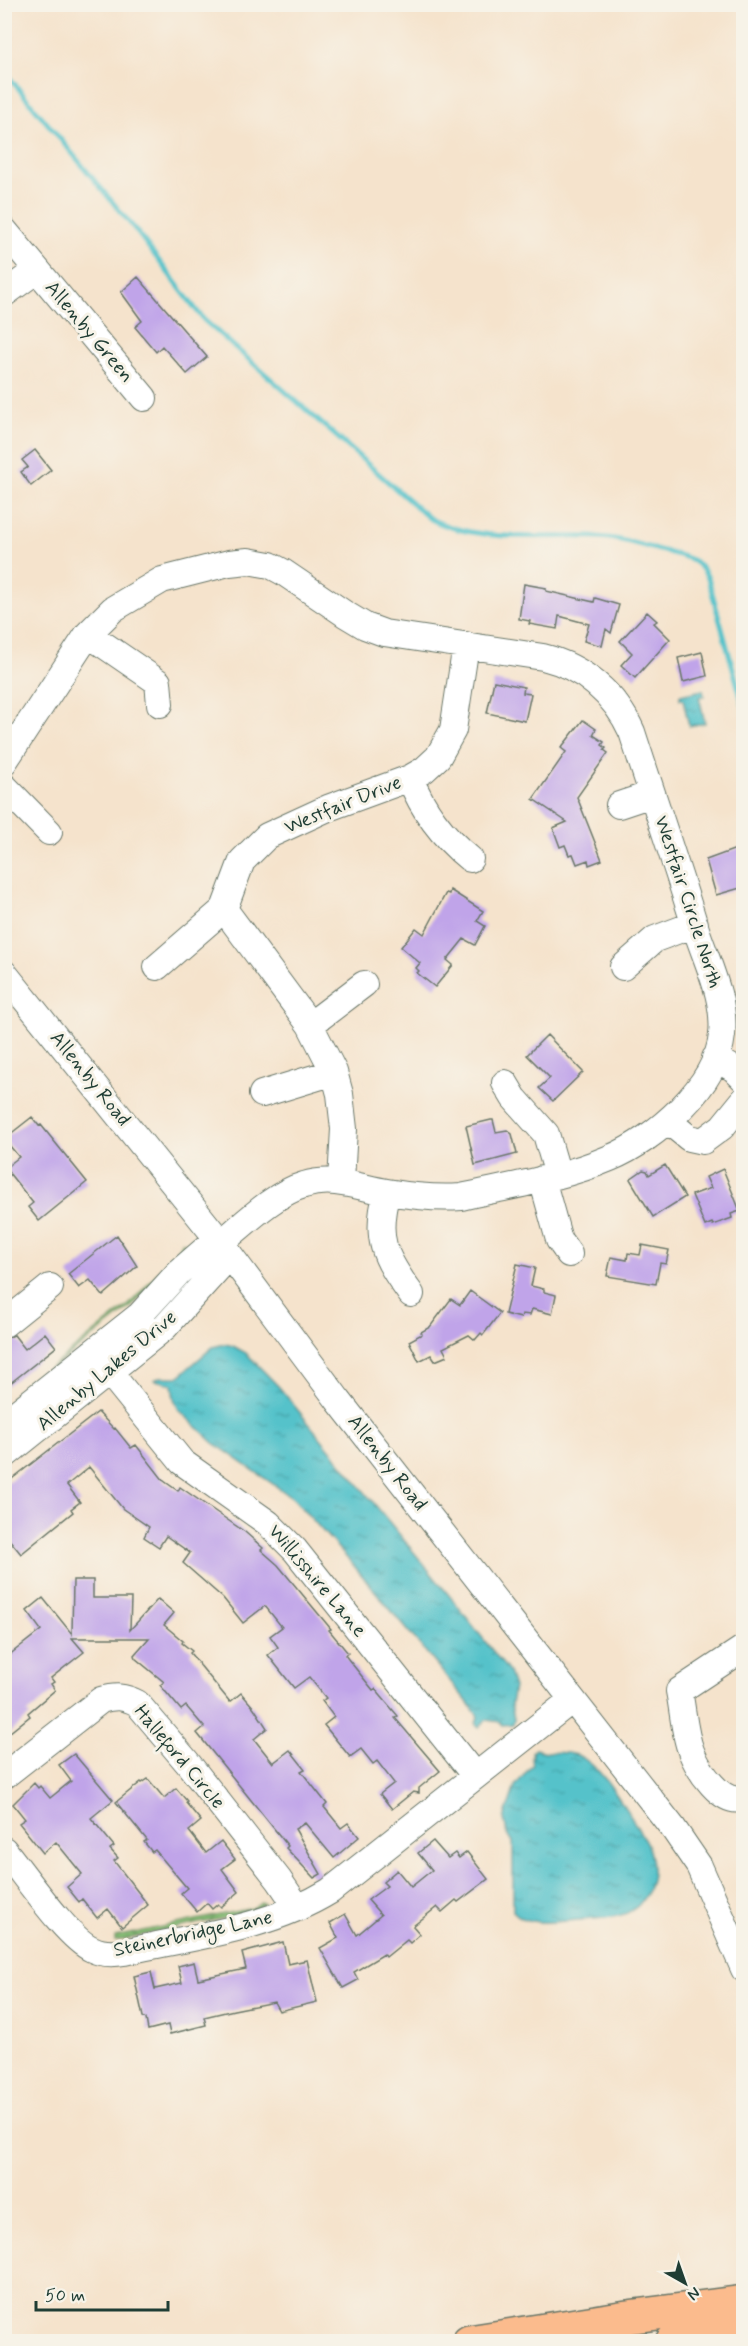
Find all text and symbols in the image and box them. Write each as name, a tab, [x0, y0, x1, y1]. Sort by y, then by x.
street label: Allenby Green	[38, 275, 140, 389]
street label: Westfair Drive	[280, 769, 406, 841]
street label: Westfair Circle North	[647, 812, 729, 992]
street label: Allenby Road	[43, 1026, 137, 1132]
street label: Allenby Lakes Drive	[31, 1304, 183, 1438]
street label: Allenby Road	[341, 1409, 433, 1517]
street label: Willisshire Lane	[262, 1519, 372, 1643]
street label: Halleford Circle	[126, 1699, 231, 1816]
street label: Steinerbridge Lane	[111, 1904, 275, 1965]
north arrow	[655, 2253, 715, 2313]
scale bar	[36, 2274, 168, 2312]
text: N	[683, 2282, 705, 2305]
text: 50 m	[45, 2284, 85, 2308]

